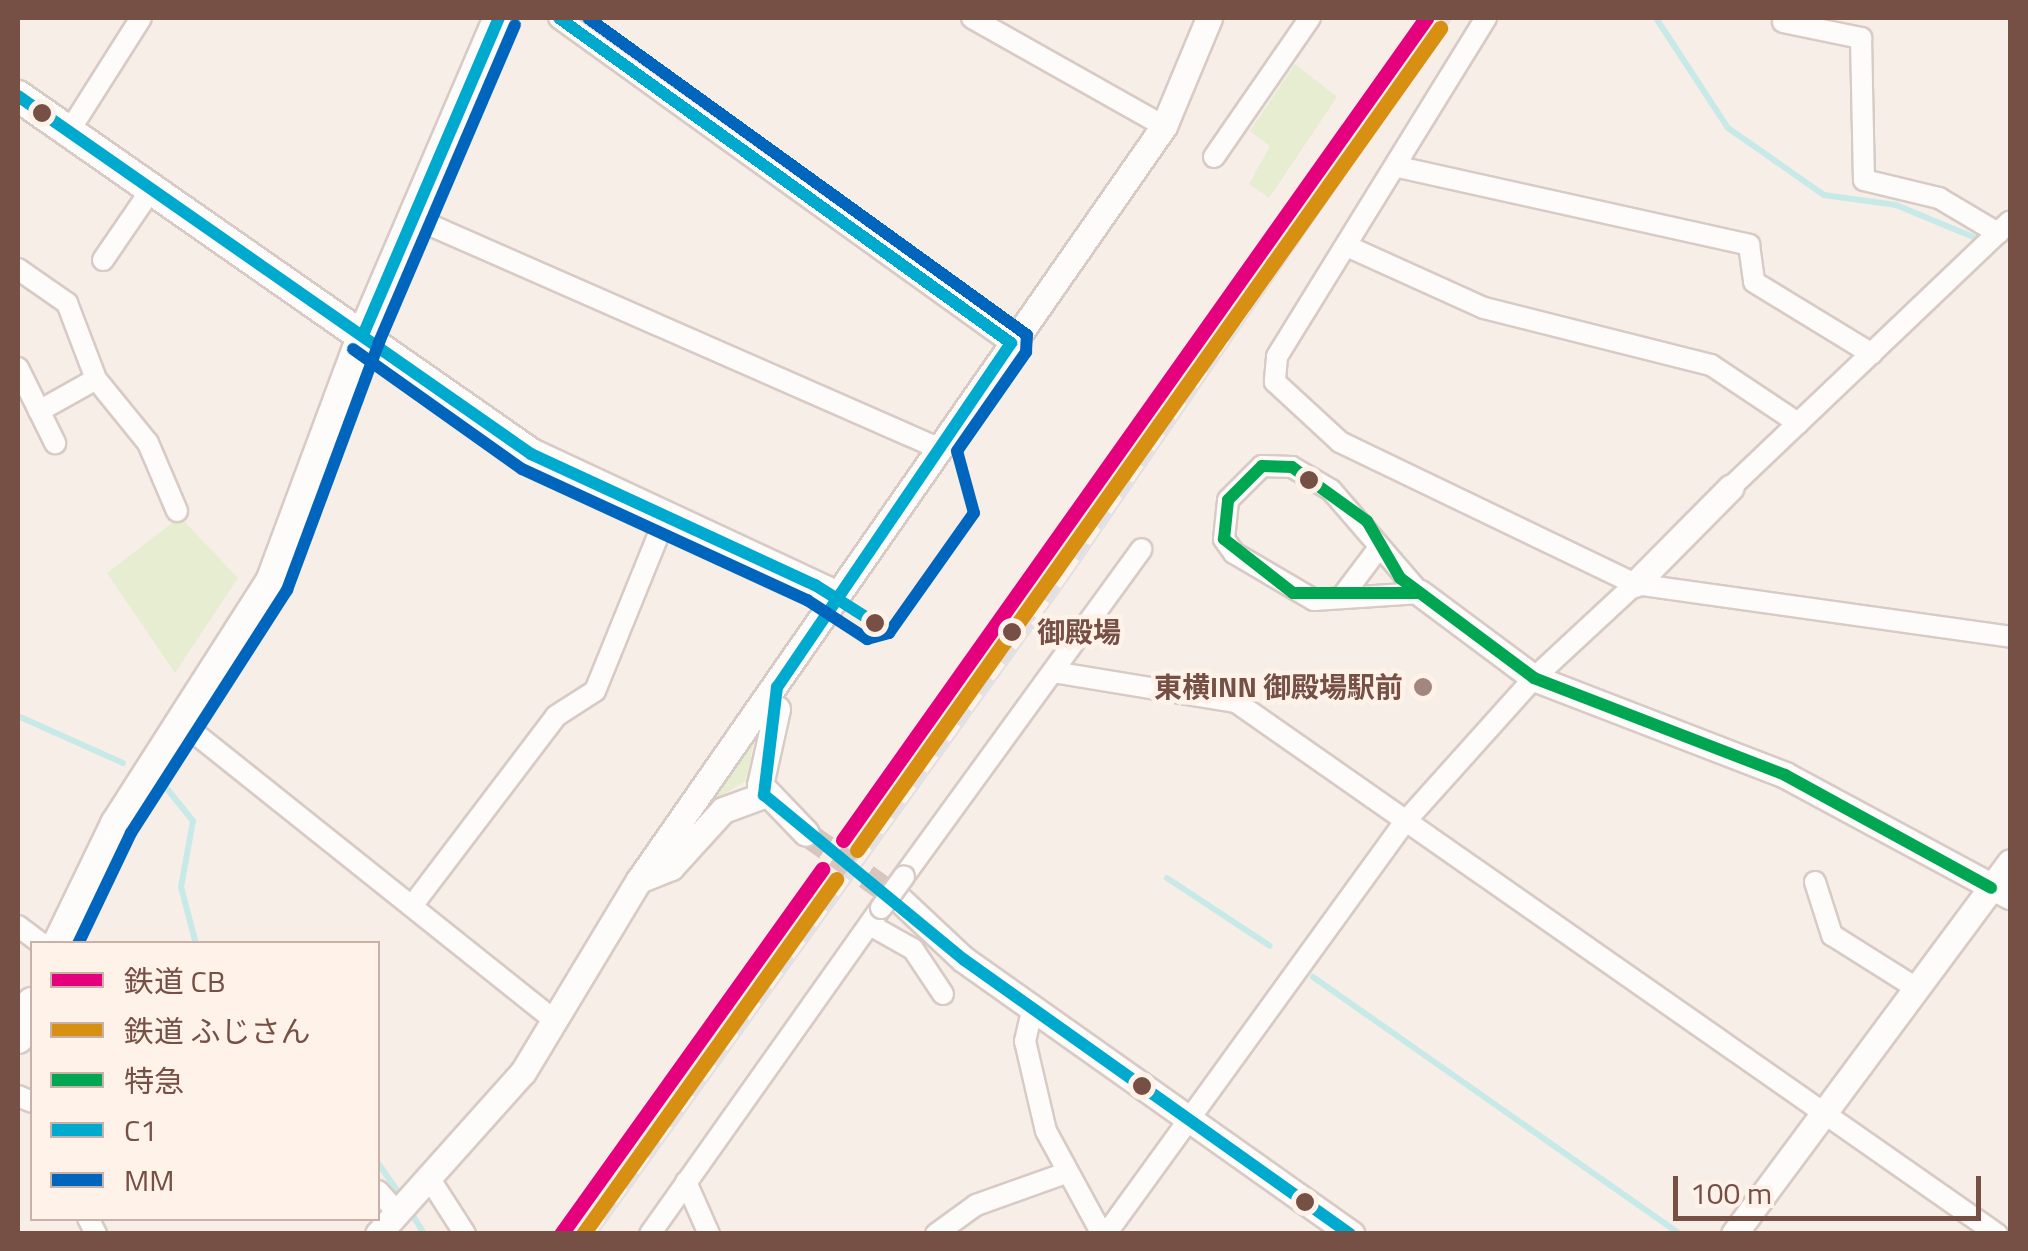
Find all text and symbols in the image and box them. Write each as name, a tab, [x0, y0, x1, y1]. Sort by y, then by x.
unlabelled marker	[32, 103, 52, 123]
unlabelled marker	[1299, 470, 1319, 490]
unlabelled marker	[865, 613, 885, 633]
place label: 御殿場	[1037, 615, 1121, 649]
marker: 御殿場	[996, 616, 1028, 648]
place label: 東横INN 御殿場駅前	[1154, 670, 1403, 704]
marker: 東横INN 御殿場駅前	[1412, 676, 1434, 698]
legend	[30, 941, 380, 1221]
text: 鉄道 CB	[124, 958, 225, 1004]
text: 鉄道 ふじさん	[124, 1008, 311, 1054]
text: 特急	[124, 1058, 184, 1104]
unlabelled marker	[1132, 1076, 1152, 1096]
text: C1	[124, 1107, 157, 1153]
scale bar	[1678, 1156, 1986, 1218]
text: MM	[124, 1157, 174, 1203]
text: 100 m	[1690, 1170, 1772, 1216]
unlabelled marker	[1295, 1192, 1315, 1212]

